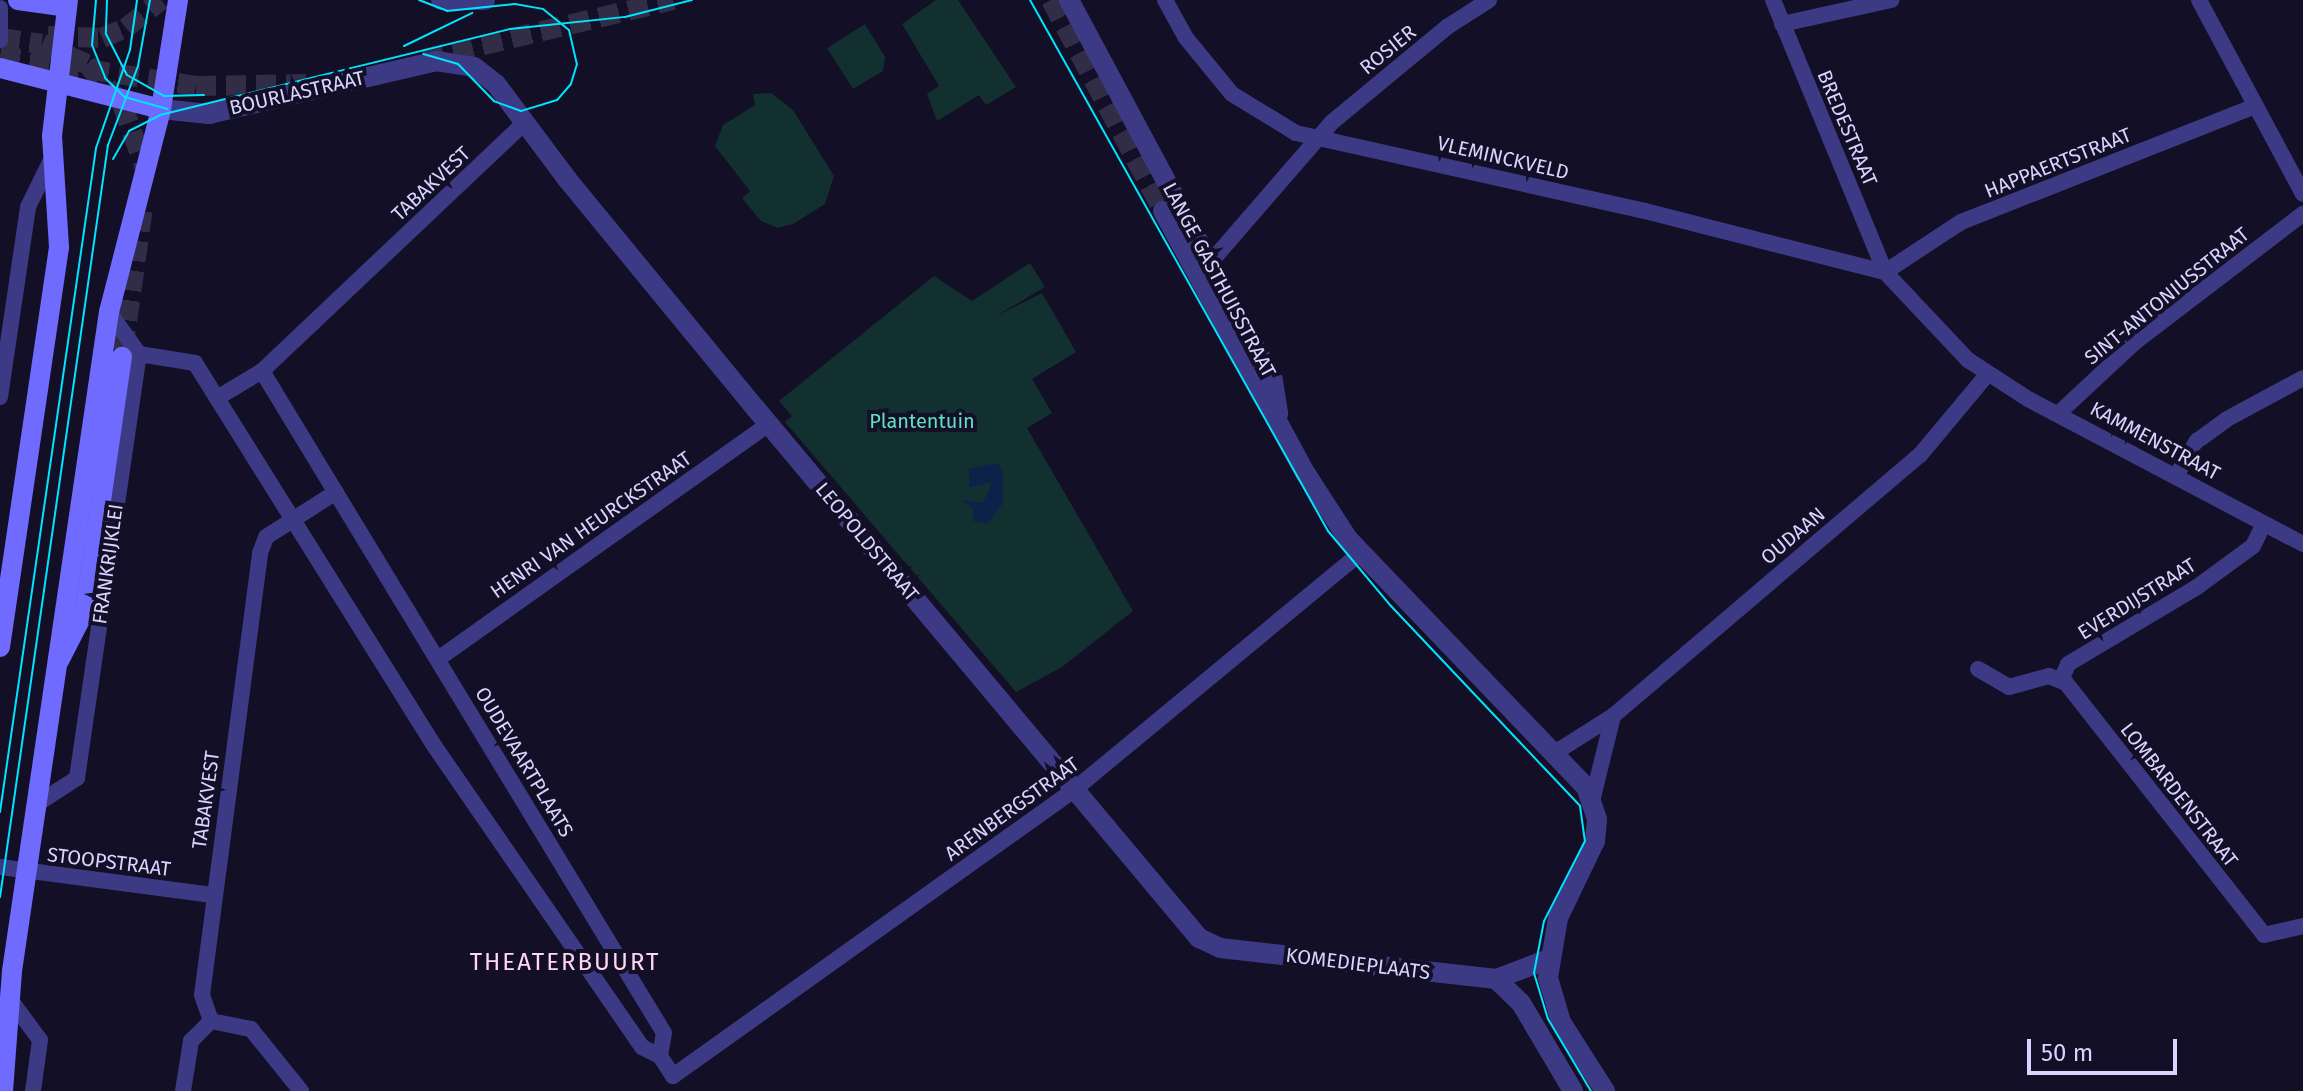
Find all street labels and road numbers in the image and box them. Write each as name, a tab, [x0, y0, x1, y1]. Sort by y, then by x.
street label: ROSIER	[1355, 20, 1421, 80]
street label: BOURLASTRAAT	[227, 66, 367, 120]
street label: BREDESTRAAT	[1812, 66, 1882, 190]
street label: HAPPAERTSTRAAT	[1981, 123, 2135, 203]
street label: VLEMINCKVELD	[1435, 131, 1571, 185]
street label: TABAKVEST	[387, 142, 475, 226]
street label: LANGE GASTHUISSTRAAT	[1157, 179, 1281, 381]
street label: SINT-ANTONIUSSTRAAT	[2080, 222, 2254, 370]
street label: KAMMENSTRAAT	[2086, 397, 2224, 485]
street label: HENRI VAN HEURCKSTRAAT	[486, 446, 696, 604]
street label: LEOPOLDSTRAAT	[810, 478, 924, 606]
street label: FRANKRIJKLEI	[88, 502, 128, 626]
street label: OUDAAN	[1756, 502, 1830, 570]
street label: EVERDIJSTRAAT	[2074, 553, 2200, 645]
street label: OUDEVAARTPLAATS	[470, 683, 578, 841]
street label: LOMBARDENSTRAAT	[2115, 718, 2243, 872]
street label: TABAKVEST	[187, 750, 225, 850]
street label: ARENBERGSTRAAT	[940, 752, 1084, 866]
street label: STOOPSTRAAT	[46, 843, 172, 881]
street label: KOMEDIEPLAATS	[1284, 943, 1432, 985]

